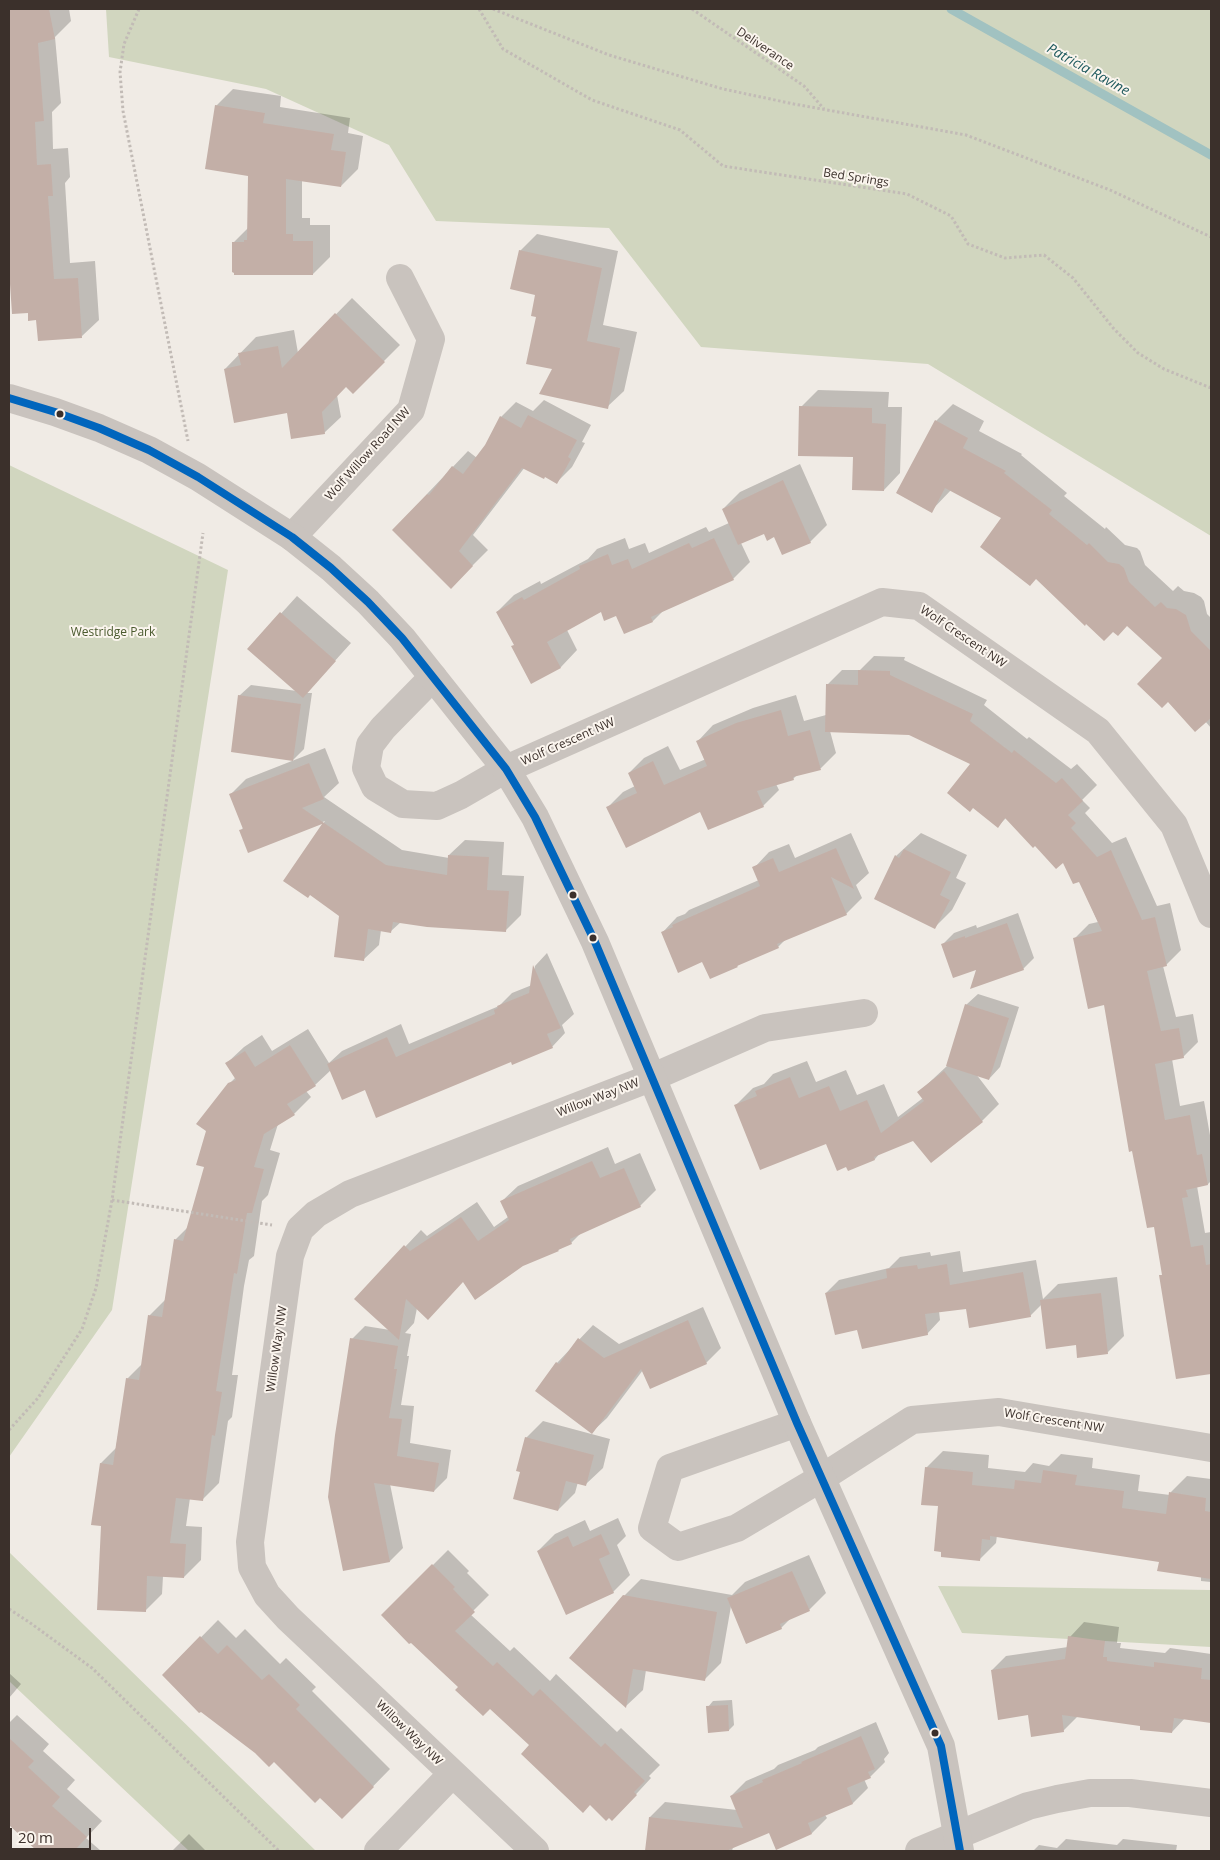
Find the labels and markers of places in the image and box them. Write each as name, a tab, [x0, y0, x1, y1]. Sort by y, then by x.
unlabelled marker	[55, 409, 65, 419]
unlabelled marker	[568, 890, 578, 900]
unlabelled marker	[588, 933, 598, 943]
unlabelled marker	[930, 1728, 940, 1738]

